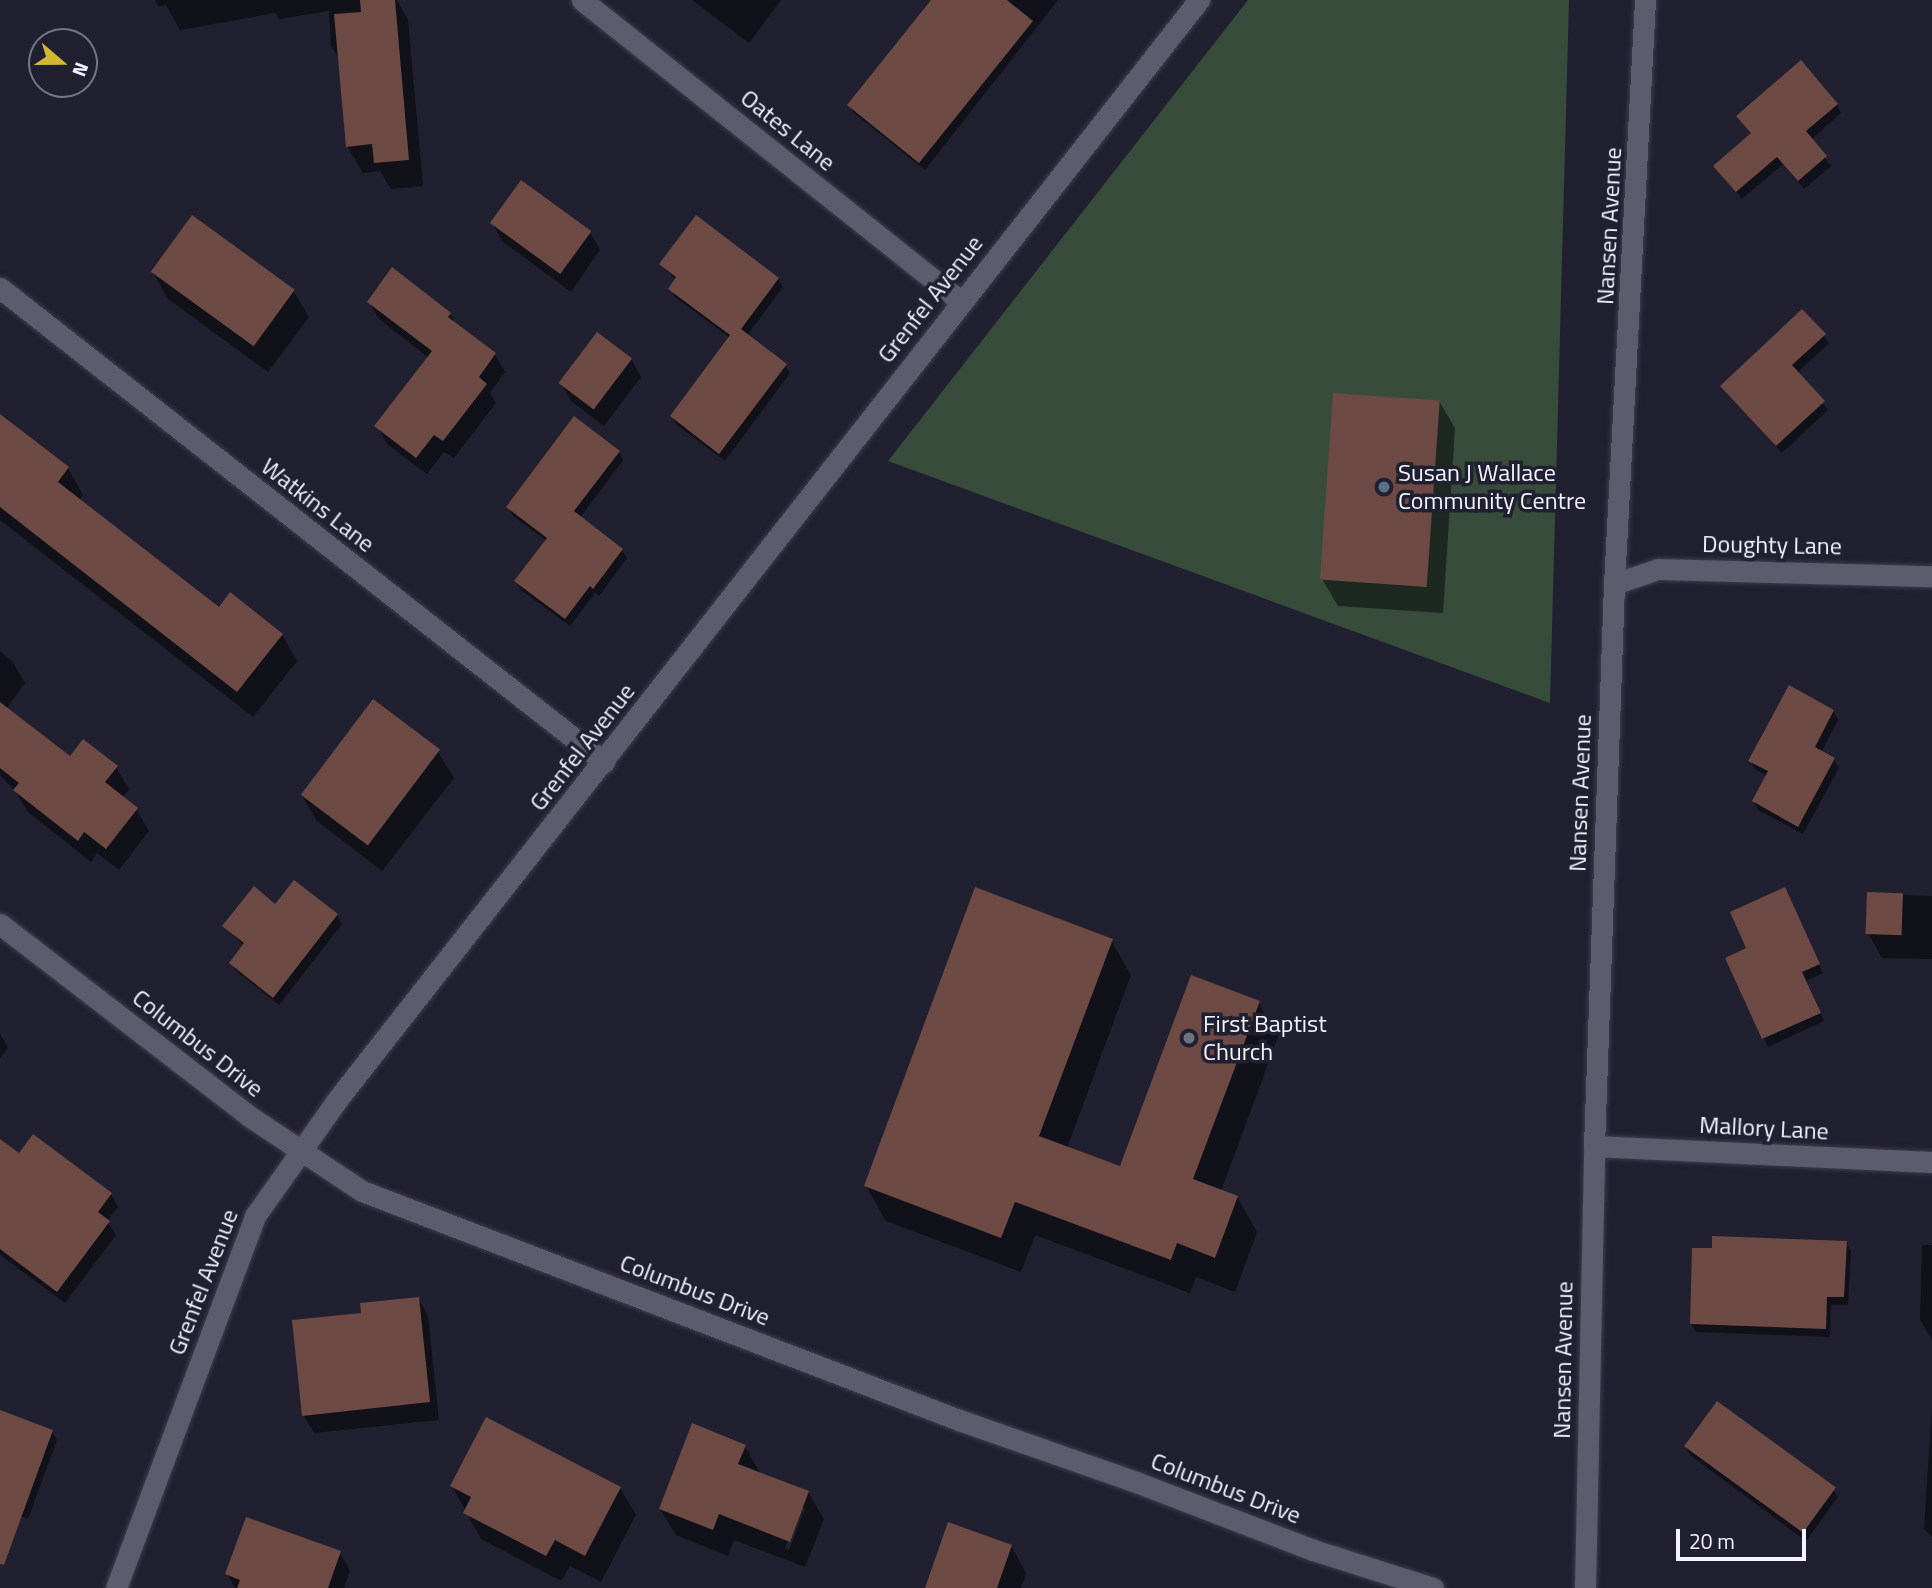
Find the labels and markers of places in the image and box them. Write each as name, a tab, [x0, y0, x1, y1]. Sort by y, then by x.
place label: Susan J Wallace Community Centre	[1398, 459, 1586, 515]
marker: Susan J Wallace Community Centre	[1376, 479, 1392, 495]
place label: First Baptist Church	[1203, 1010, 1327, 1066]
marker: First Baptist Church	[1181, 1030, 1197, 1046]

